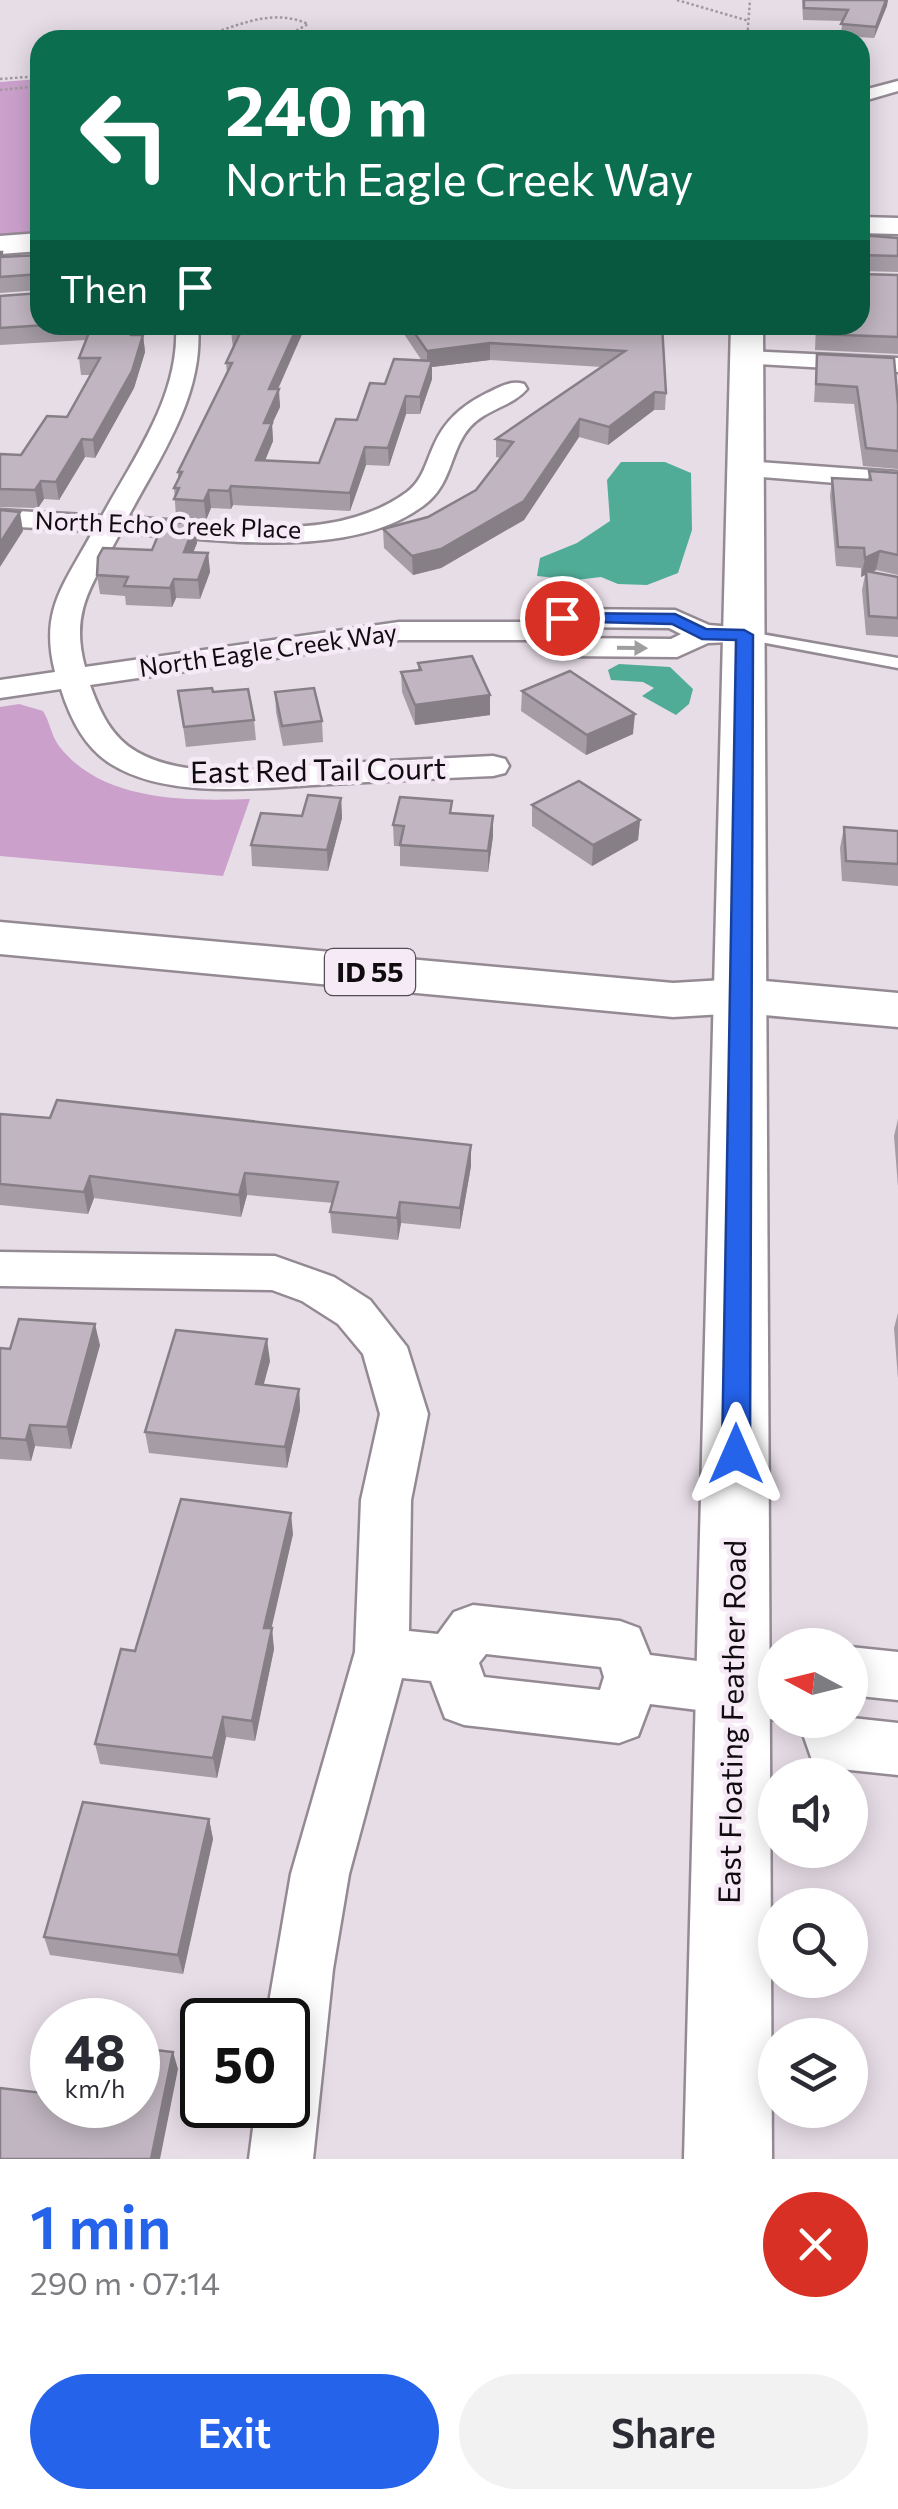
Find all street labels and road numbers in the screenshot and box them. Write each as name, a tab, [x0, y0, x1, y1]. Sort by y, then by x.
street label: North Echo Creek Place	[34, 504, 302, 544]
street label: North Eagle Creek Way	[137, 616, 399, 682]
street label: East Red Tail Court	[190, 748, 446, 789]
road number: ID 55	[325, 949, 415, 995]
street label: East Floating Feather Road	[709, 1540, 752, 1904]

